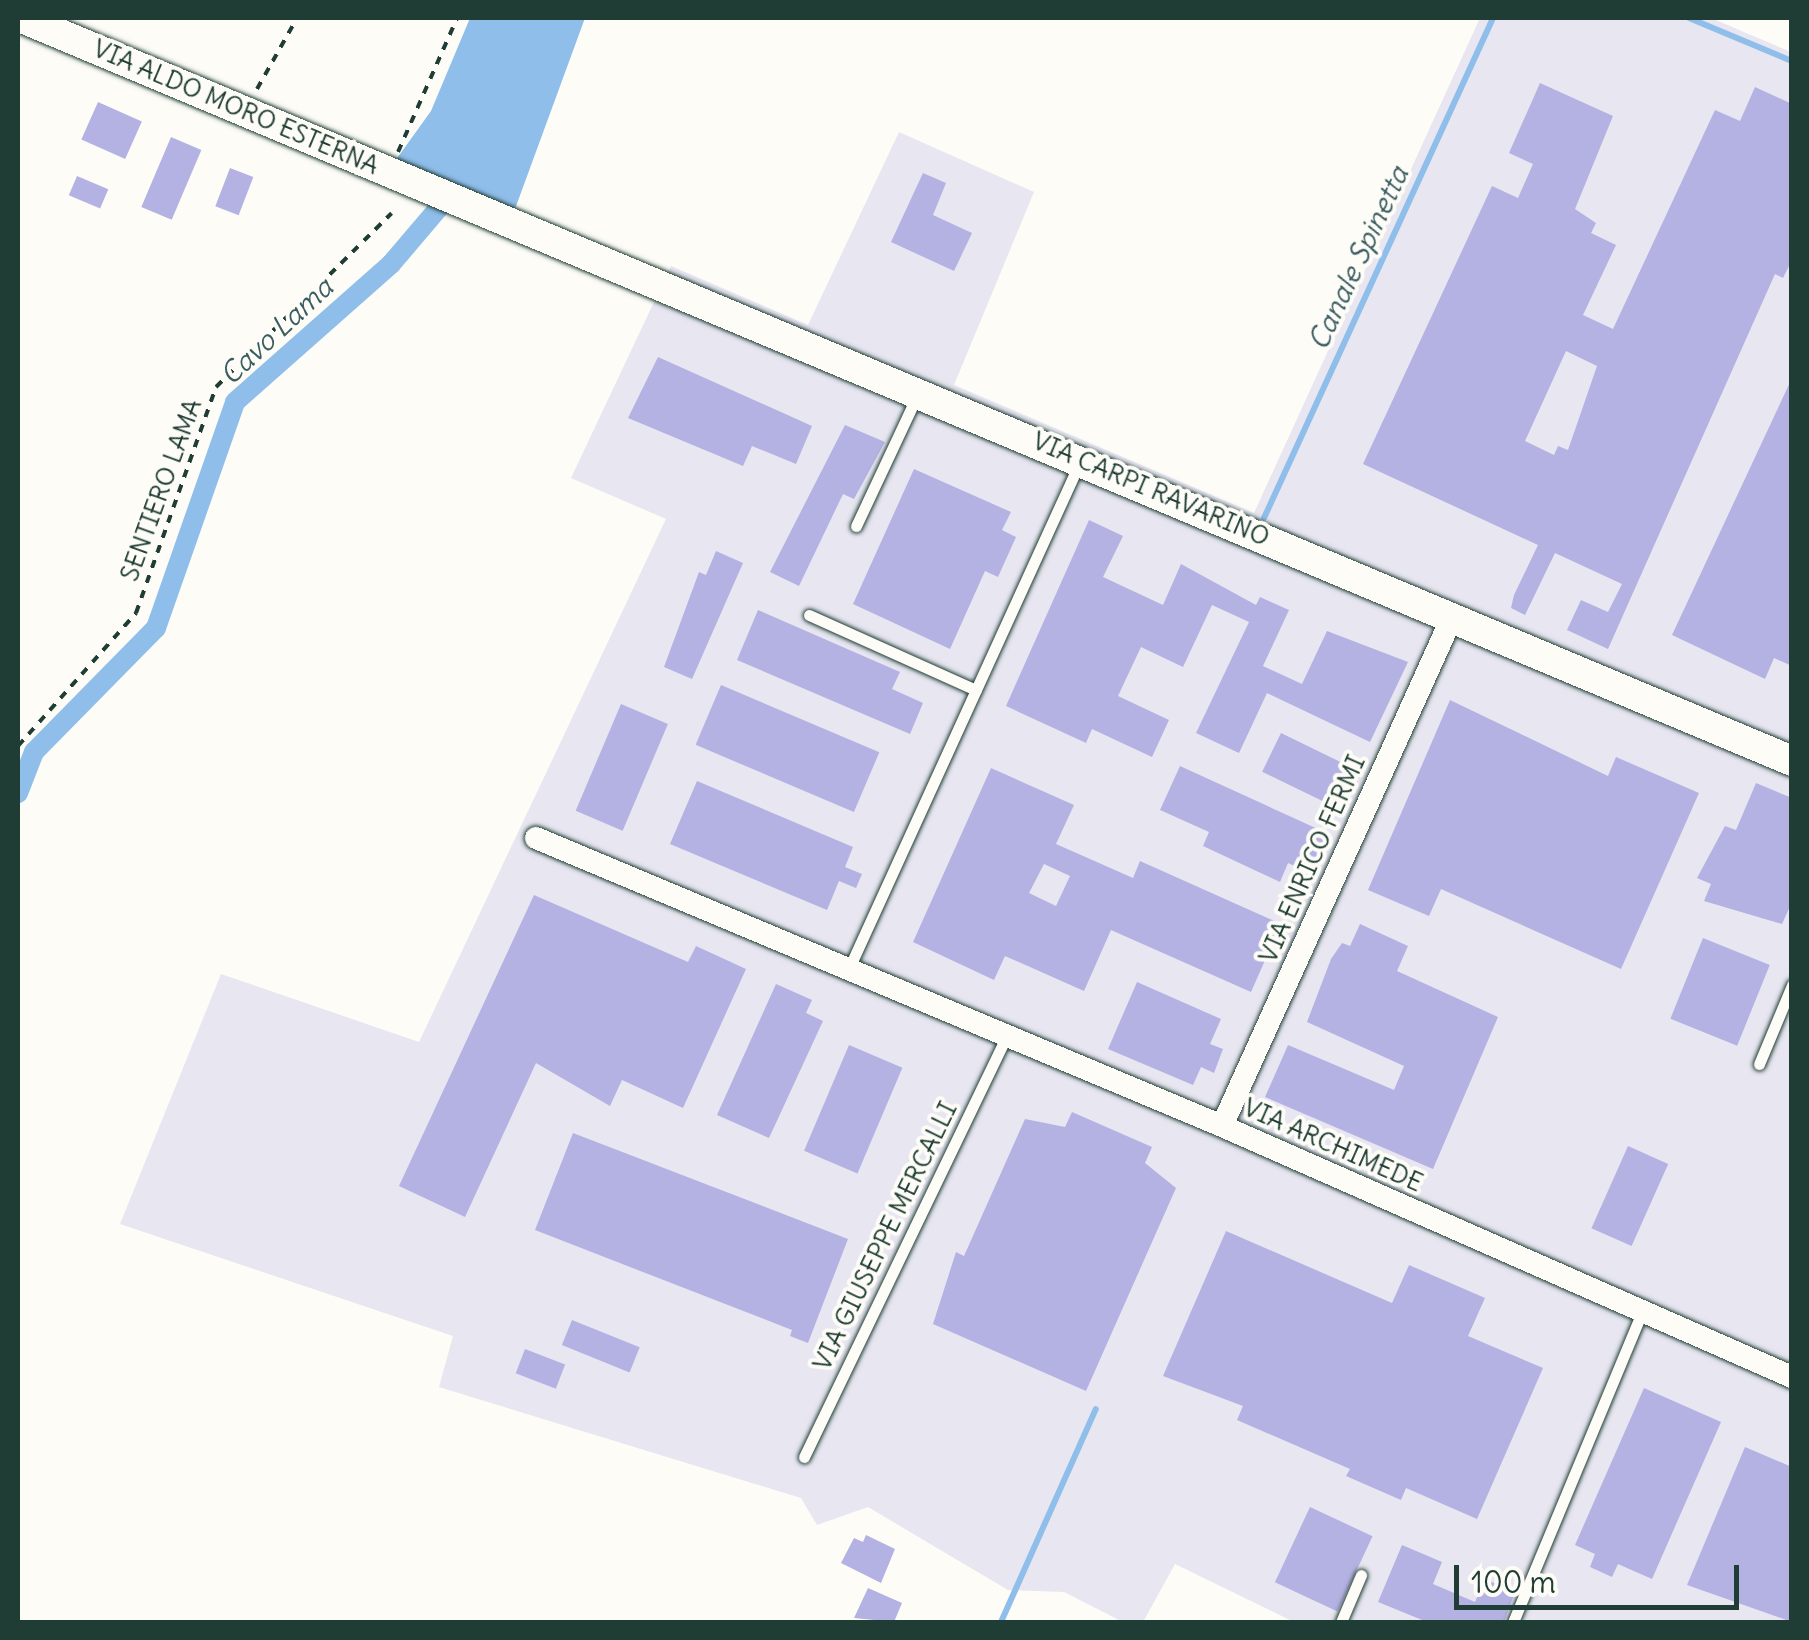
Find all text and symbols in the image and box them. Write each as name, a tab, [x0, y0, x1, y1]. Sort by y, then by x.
street label: VIA ALDO MORO ESTERNA	[89, 33, 383, 181]
water label: Canale Spinetta	[1301, 161, 1415, 355]
water label: Cavo Lama	[213, 270, 339, 392]
street label: SENTIERO LAMA	[114, 395, 208, 585]
street label: VIA CARPI RAVARINO	[1028, 426, 1274, 552]
street label: VIA ENRICO FERMI	[1253, 751, 1371, 967]
street label: VIA ARCHIMEDE	[1239, 1092, 1427, 1198]
street label: VIA GIUSEPPE MERCALLI	[807, 1097, 963, 1375]
scale bar	[1459, 1545, 1744, 1607]
text: 100 m	[1471, 1563, 1556, 1601]

